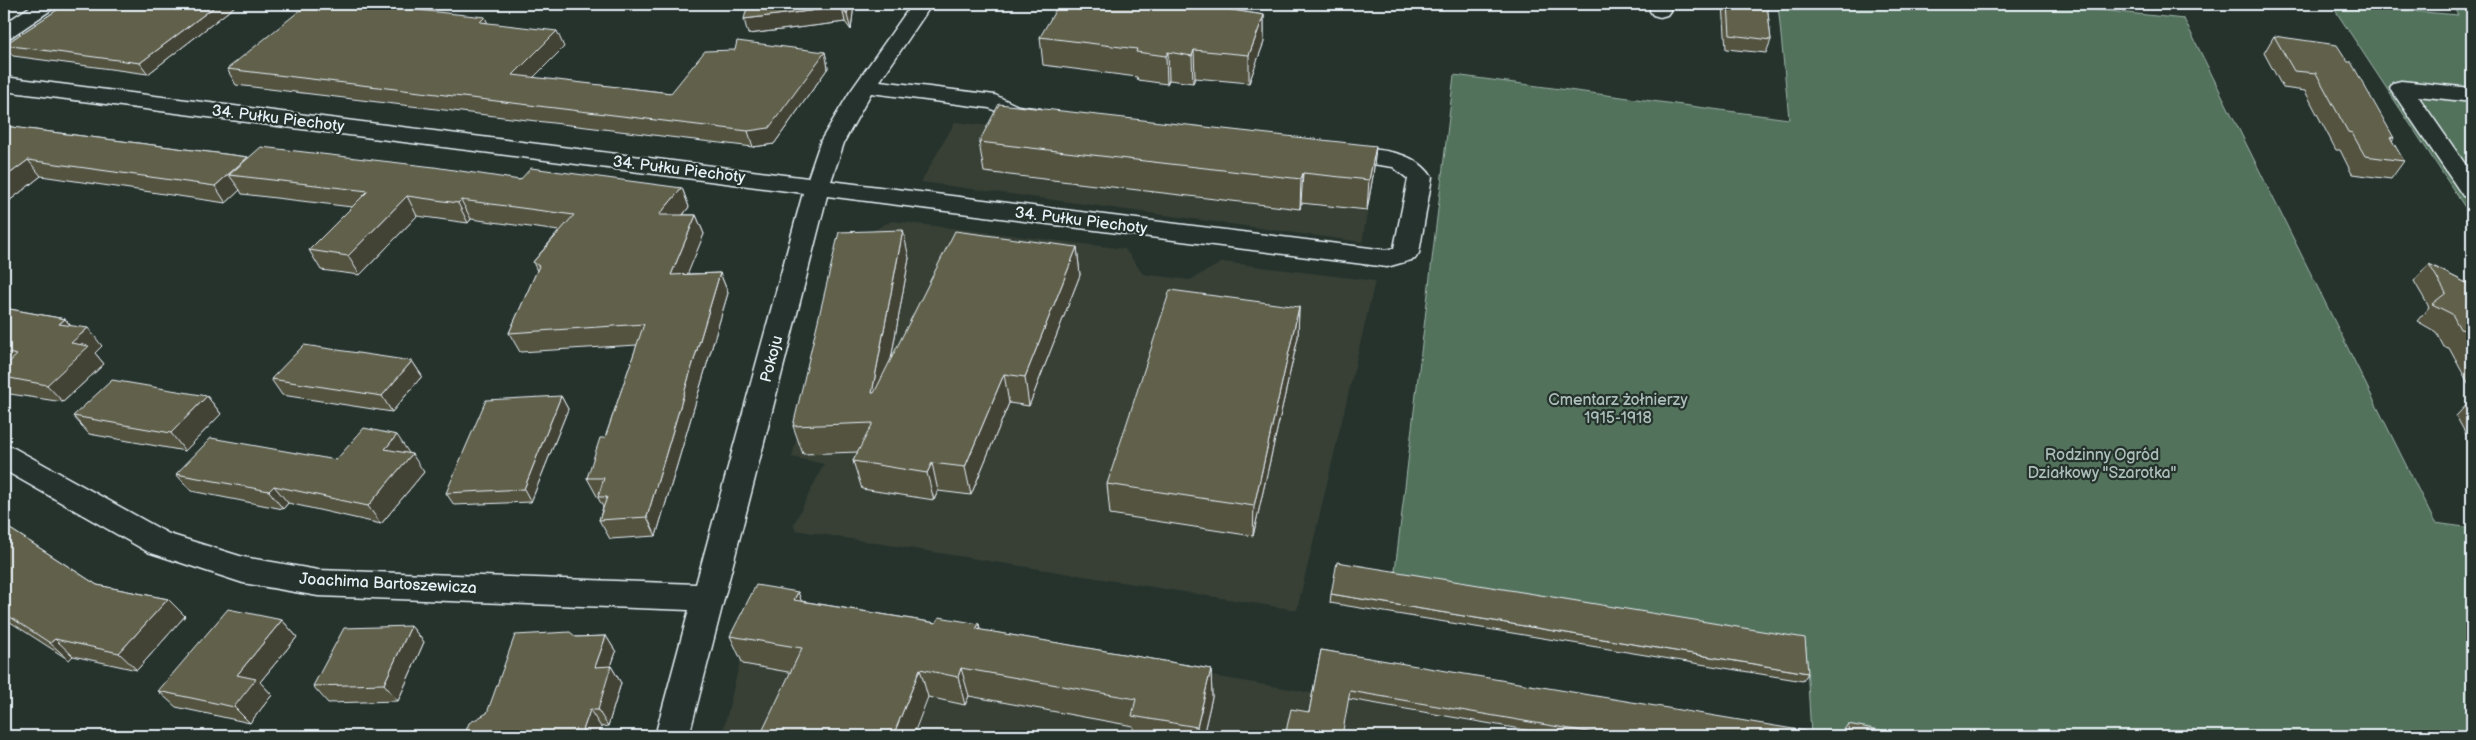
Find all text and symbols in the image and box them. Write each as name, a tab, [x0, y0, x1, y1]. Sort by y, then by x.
street label: 34. Pułku Piechoty	[211, 101, 346, 137]
street label: 34. Pułku Piechoty	[612, 152, 747, 188]
street label: 34. Pułku Piechoty	[1014, 203, 1149, 239]
street label: Pokoju	[757, 334, 787, 384]
park label: Cmentarz żołnierzy 1915-1918	[1548, 391, 1688, 428]
park label: Rodzinny Ogród Działkowy "Szarotka"	[2027, 446, 2177, 483]
street label: Joachima Bartoszewicza	[299, 570, 477, 598]

